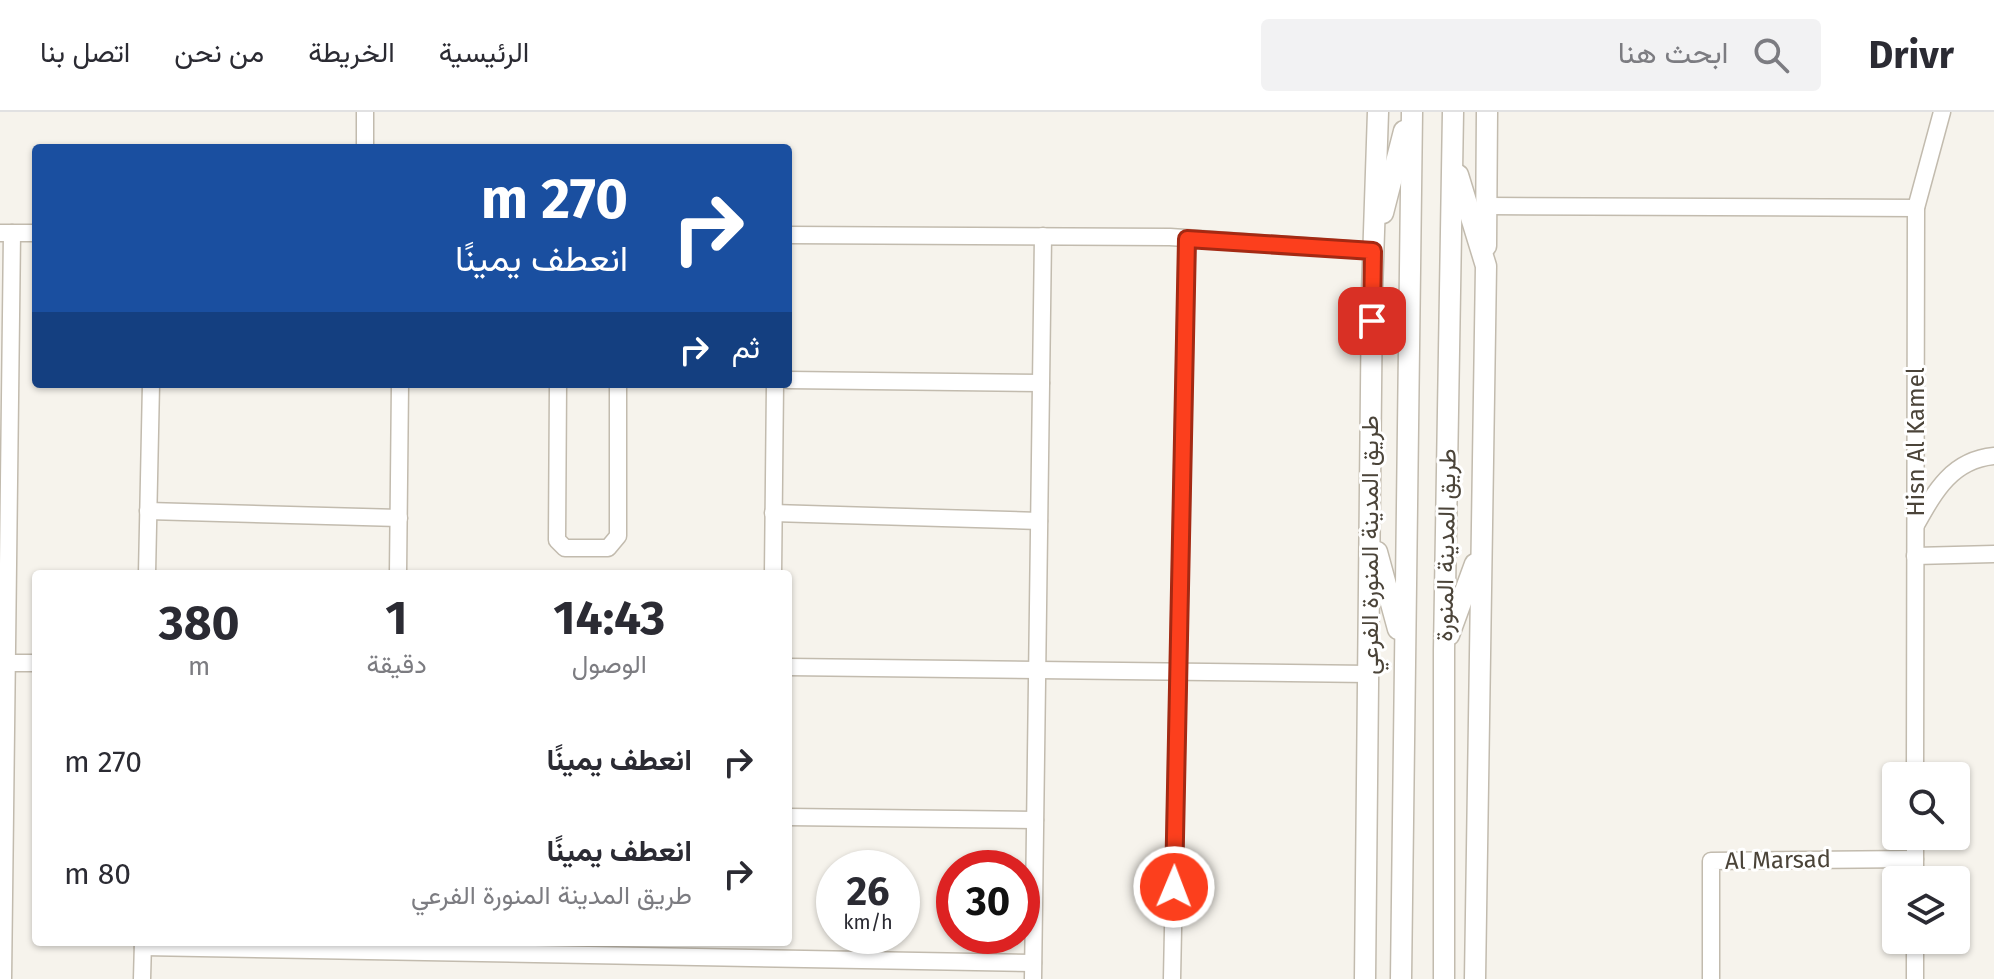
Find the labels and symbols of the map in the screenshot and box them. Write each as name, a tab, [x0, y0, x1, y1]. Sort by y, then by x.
pin	[1338, 287, 1406, 355]
street label: Hisn Al Kamel	[1902, 367, 1930, 517]
street label: طريق المدينة المنورة الفرعي	[1356, 415, 1389, 675]
street label: طريق المدينة المنورة	[1430, 448, 1463, 642]
position arrow	[1132, 845, 1216, 929]
street label: Al Marsad	[1725, 845, 1831, 875]
speed limit sign: 30	[936, 850, 1040, 954]

